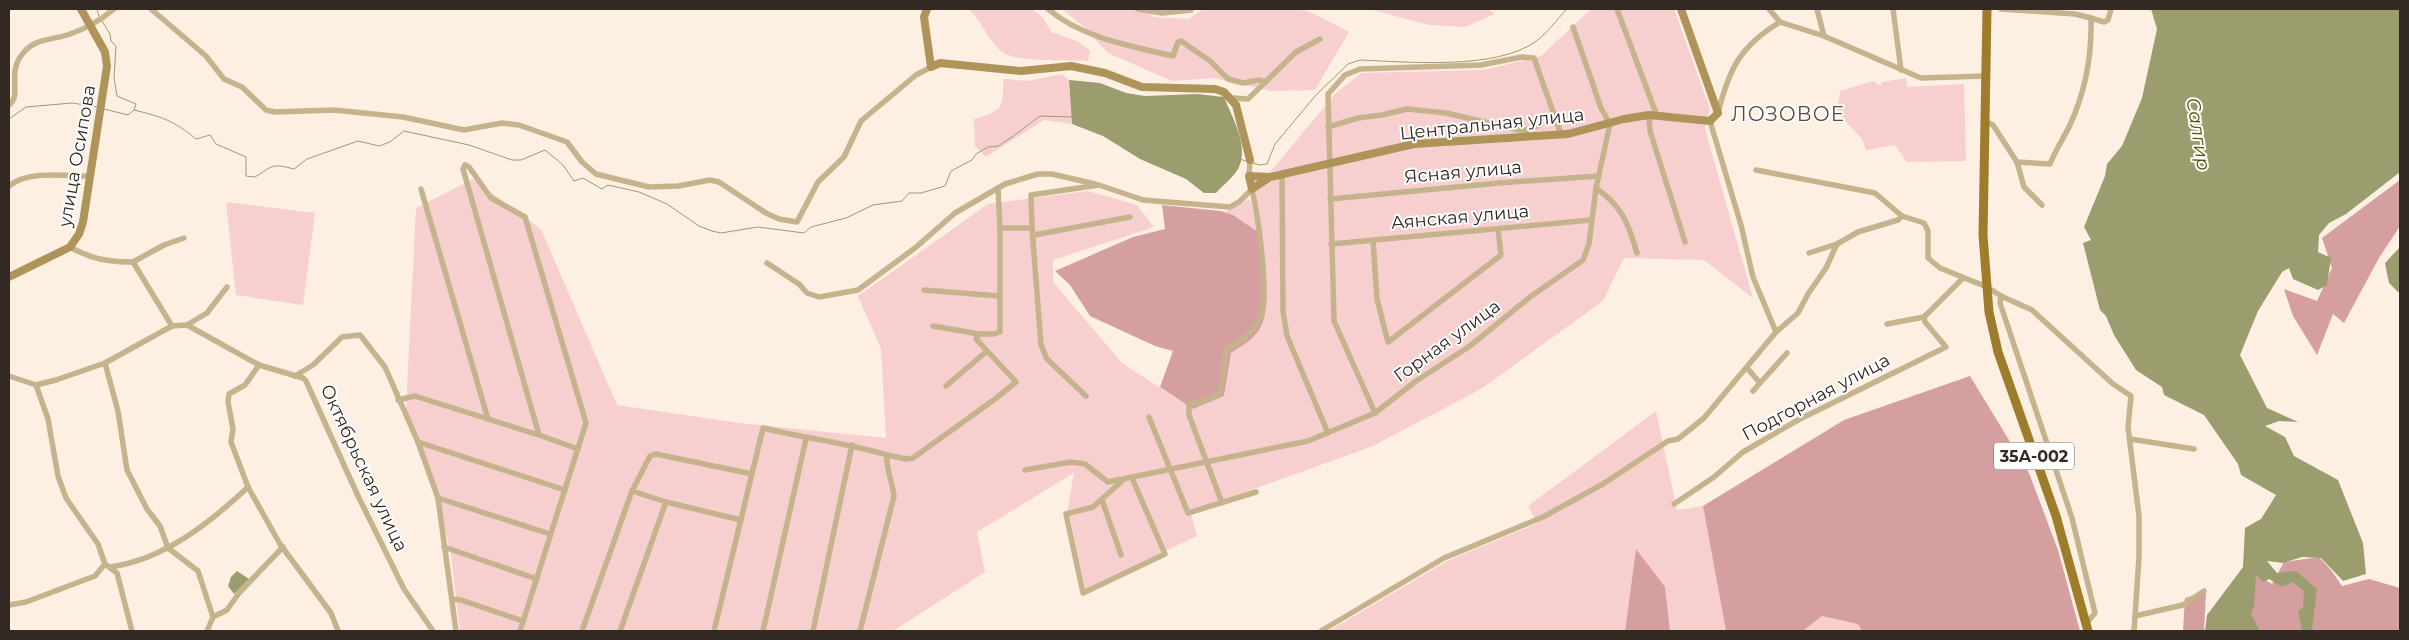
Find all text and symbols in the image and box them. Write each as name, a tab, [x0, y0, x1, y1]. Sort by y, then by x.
street label: улица Осипова	[54, 83, 100, 230]
water label: Салгир	[2181, 96, 2216, 172]
district label: ЛОЗОВОЕ	[1731, 102, 1845, 126]
street label: Центральная улица	[1399, 103, 1585, 145]
street label: Ясная улица	[1403, 156, 1523, 188]
street label: Аянская улица	[1390, 200, 1530, 234]
street label: Горная улица	[1389, 295, 1505, 387]
street label: Подгорная улица	[1738, 349, 1894, 445]
street label: Октябрьская улица	[316, 381, 412, 555]
road number: 35А-002	[1994, 442, 2074, 470]

